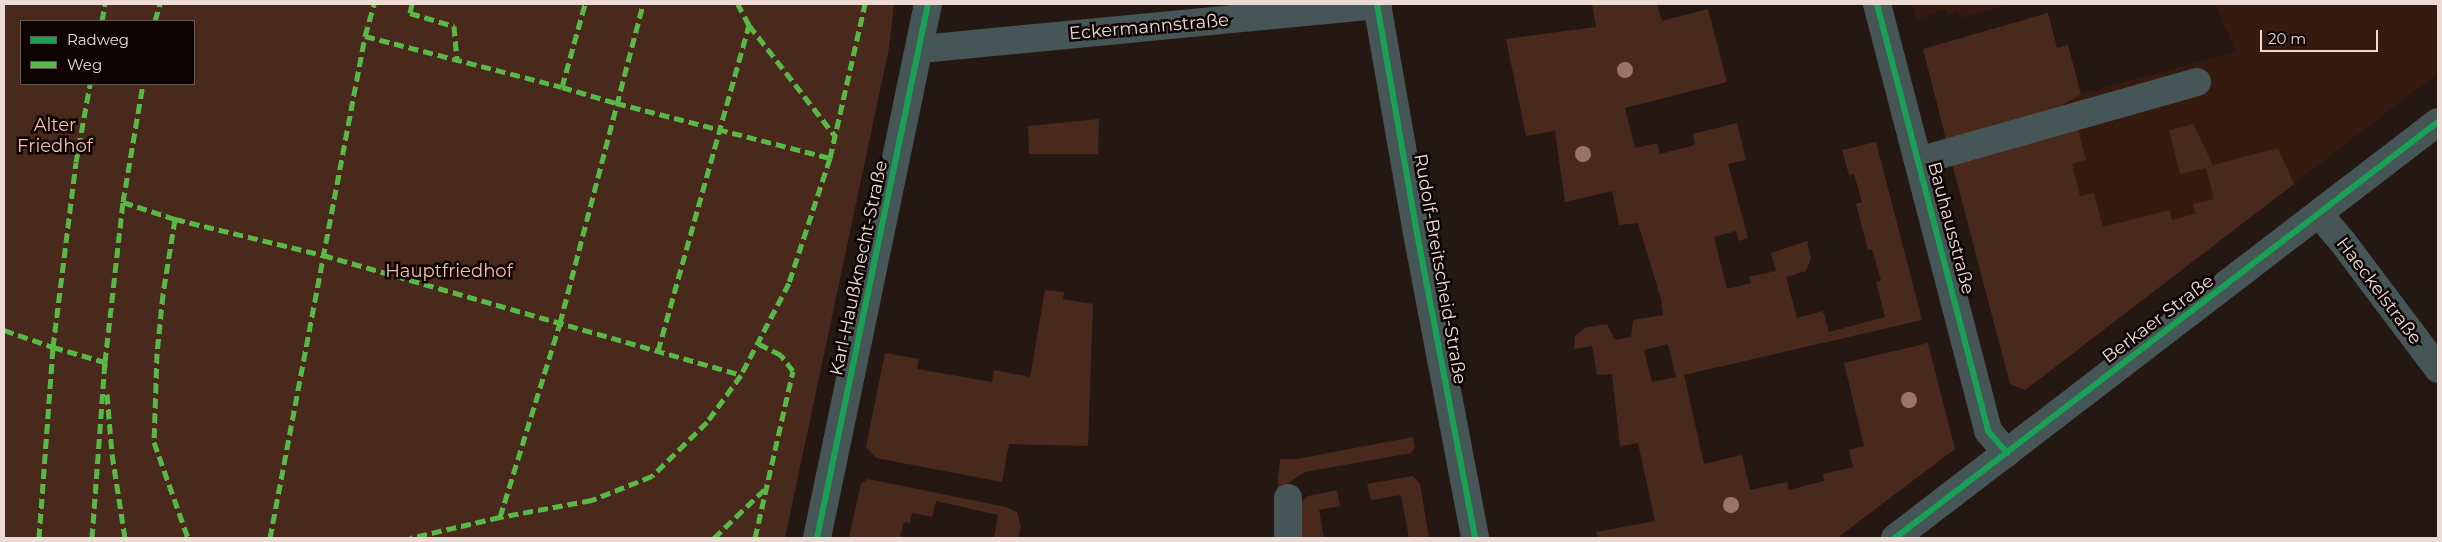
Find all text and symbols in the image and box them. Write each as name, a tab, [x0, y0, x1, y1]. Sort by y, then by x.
street label: Eckermannstraße	[1068, 9, 1230, 45]
legend	[20, 20, 195, 85]
scale bar	[2262, 20, 2380, 52]
text: 20 m	[2268, 29, 2306, 48]
text: Radweg	[67, 30, 129, 49]
text: Weg	[67, 55, 102, 74]
park label: Alter Friedhof	[17, 115, 93, 158]
street label: Rudolf-Breitscheid-Straße	[1409, 152, 1471, 386]
street label: Karl-Haußknecht-Straße	[826, 159, 892, 377]
street label: Bauhausstraße	[1923, 159, 1979, 297]
street label: Haeckelstraße	[2332, 233, 2426, 349]
park label: Hauptfriedhof	[385, 260, 513, 282]
street label: Berkaer Straße	[2098, 270, 2218, 368]

